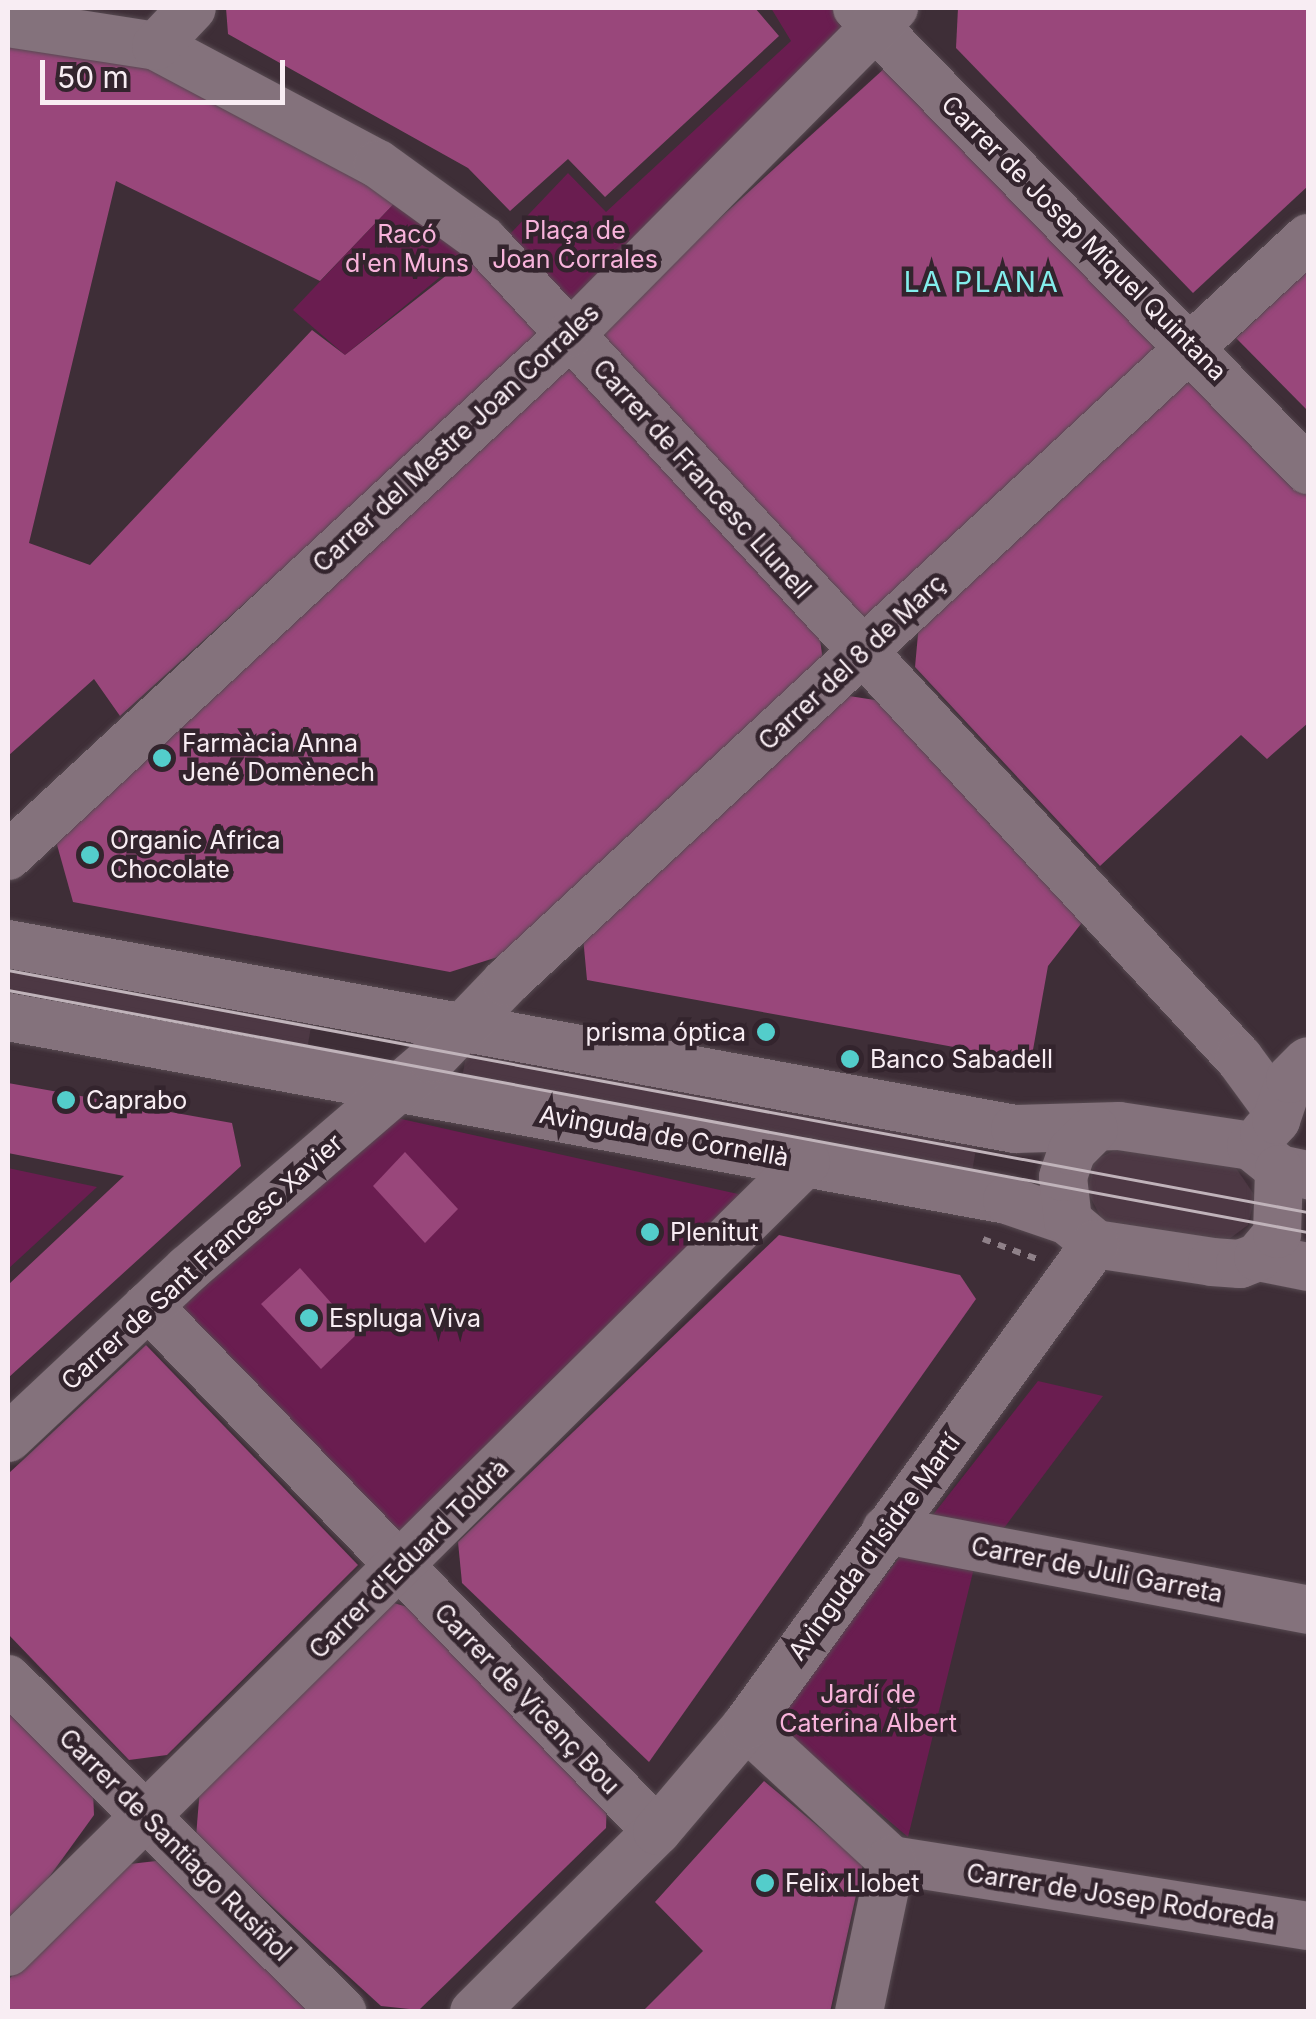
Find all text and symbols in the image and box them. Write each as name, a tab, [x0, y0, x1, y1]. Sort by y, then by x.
scale bar	[45, 40, 290, 102]
text: 50 m	[57, 59, 129, 95]
street label: Carrer de Josep Miquel Quintana	[935, 89, 1233, 387]
park label: Plaça de Joan Corrales	[492, 216, 658, 275]
park label: Racó d'en Muns	[345, 220, 469, 279]
district label: LA PLANA	[904, 265, 1060, 299]
street label: Carrer del Mestre Joan Corrales	[307, 297, 605, 579]
street label: Carrer de Francesc Llunell	[587, 353, 817, 605]
street label: Carrer del 8 de Març	[752, 568, 952, 756]
place label: Farmàcia Anna Jené Domènech	[182, 729, 375, 788]
marker: Farmàcia Anna Jené Domènech	[151, 747, 173, 769]
place label: Organic Africa Chocolate	[110, 826, 281, 885]
marker: Organic Africa Chocolate	[79, 844, 101, 866]
place label: prisma óptica	[586, 1017, 746, 1047]
marker: prisma óptica	[755, 1021, 777, 1043]
place label: Banco Sabadell	[870, 1044, 1053, 1074]
marker: Banco Sabadell	[839, 1048, 861, 1070]
place label: Caprabo	[86, 1085, 187, 1115]
marker: Caprabo	[55, 1089, 77, 1111]
street label: Avinguda de Cornellà	[537, 1099, 791, 1173]
street label: Carrer de Sant Francesc Xavier	[55, 1128, 349, 1396]
place label: Plenitut	[670, 1217, 759, 1247]
marker: Plenitut	[639, 1221, 661, 1243]
place label: Espluga Viva	[329, 1303, 481, 1333]
marker: Espluga Viva	[298, 1307, 320, 1329]
street label: Avinguda d'Isidre Martí	[782, 1428, 966, 1666]
street label: Carrer d'Eduard Toldrà	[303, 1453, 515, 1665]
street label: Carrer de Juli Garreta	[969, 1531, 1225, 1609]
street label: Carrer de Vicenç Bou	[428, 1597, 626, 1801]
park label: Jardí de Caterina Albert	[779, 1680, 957, 1739]
street label: Carrer de Santiago Rusiñol	[53, 1723, 297, 1967]
street label: Carrer de Josep Rodoreda	[964, 1858, 1278, 1936]
place label: Felix Llobet	[785, 1868, 919, 1898]
marker: Felix Llobet	[754, 1872, 776, 1894]

